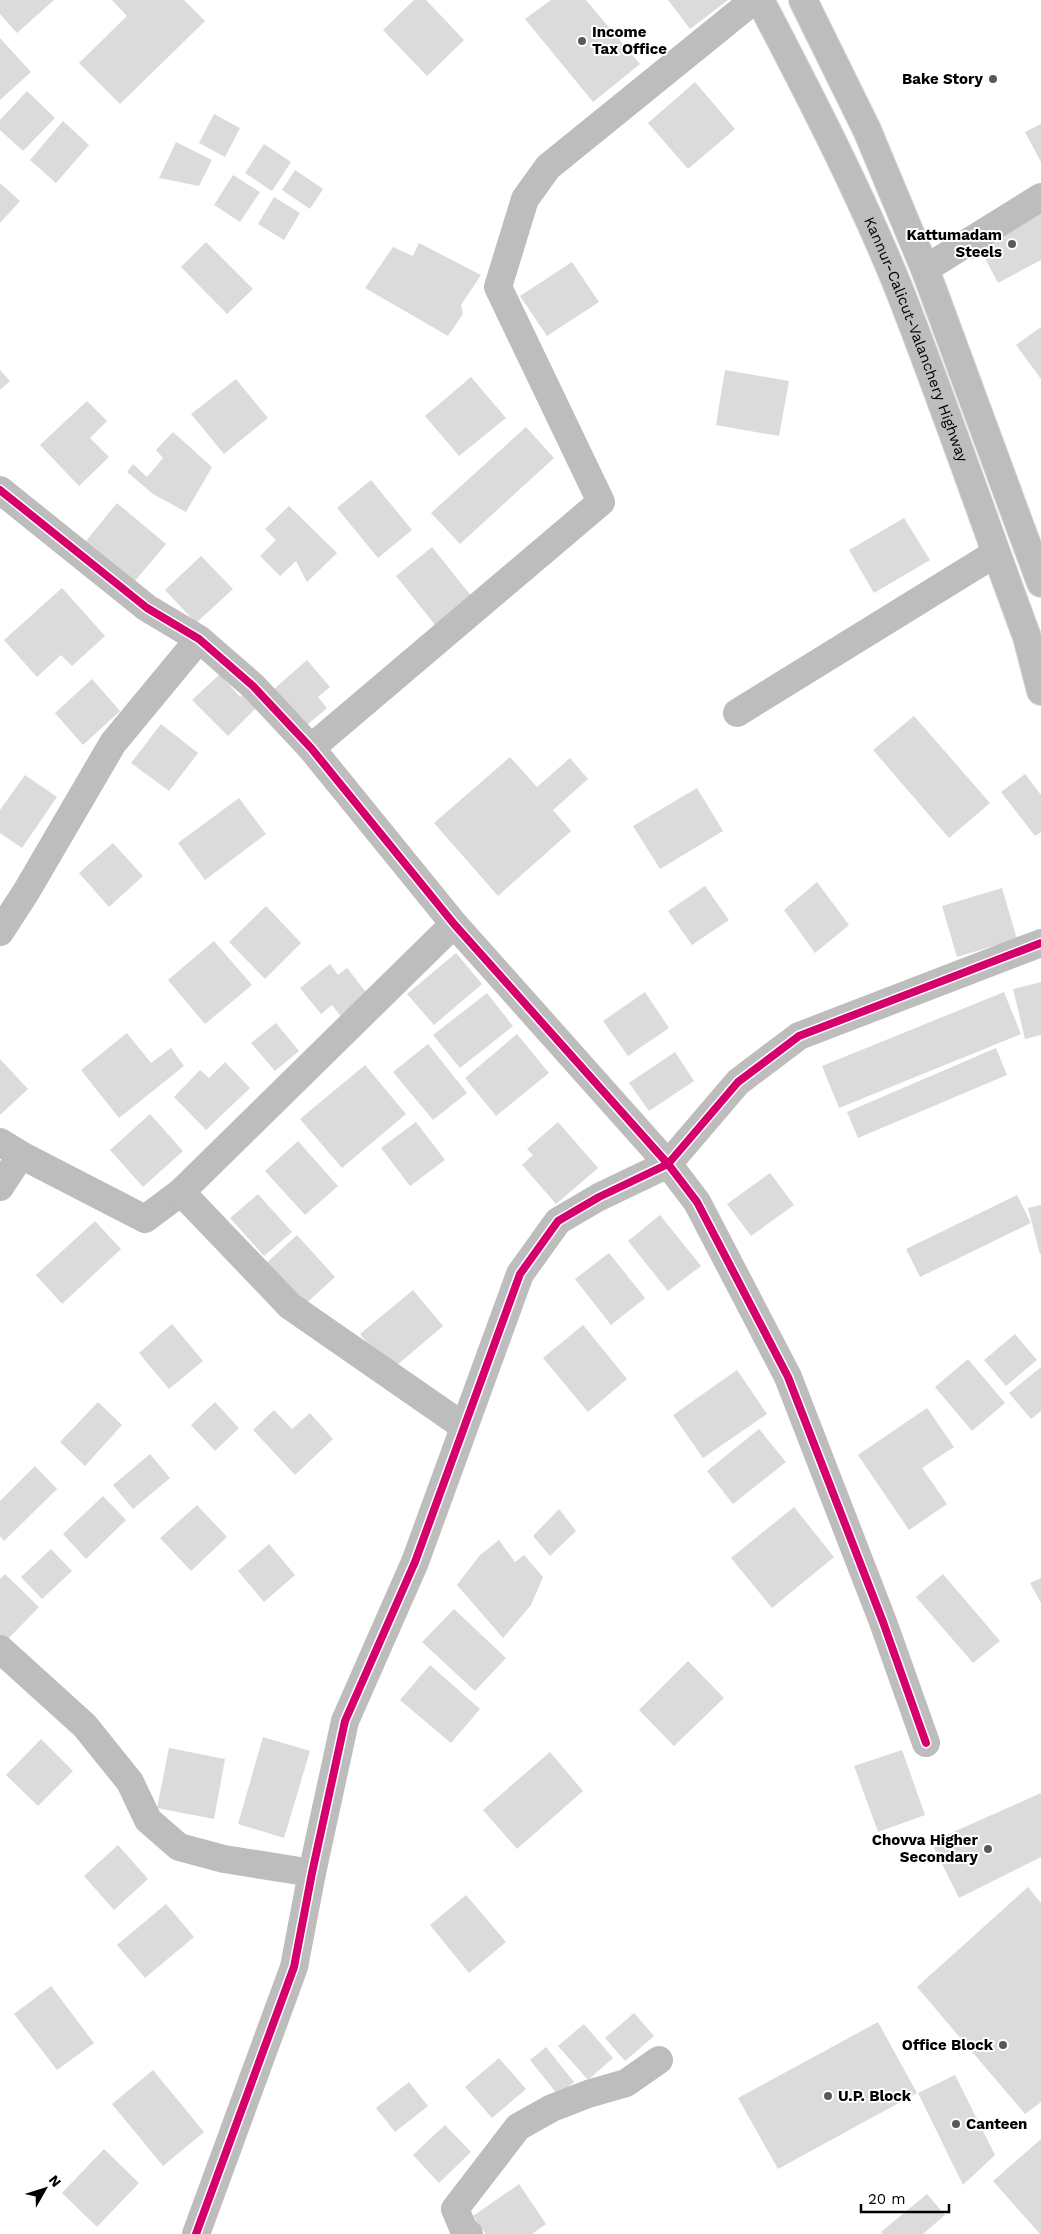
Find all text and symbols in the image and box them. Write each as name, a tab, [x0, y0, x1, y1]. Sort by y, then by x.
place label: Income Tax Office	[592, 23, 667, 58]
marker: Income Tax Office	[576, 35, 588, 47]
place label: Bake Story	[902, 70, 984, 88]
marker: Bake Story	[987, 73, 999, 85]
street label: Kannur-Calicut-Valanchery Highway	[860, 214, 972, 465]
place label: Kattumadam Steels	[907, 226, 1002, 261]
marker: Kattumadam Steels	[1006, 238, 1018, 250]
place label: Chovva Higher Secondary	[872, 1831, 979, 1866]
marker: Chovva Higher Secondary	[982, 1843, 994, 1855]
place label: Office Block	[902, 2036, 994, 2054]
marker: Office Block	[997, 2039, 1009, 2051]
place label: U.P. Block	[838, 2087, 912, 2105]
marker: U.P. Block	[822, 2090, 834, 2102]
place label: Canteen	[966, 2115, 1027, 2133]
marker: Canteen	[950, 2118, 962, 2130]
north arrow	[20, 2164, 70, 2214]
text: N	[46, 2172, 65, 2190]
scale bar	[861, 2182, 948, 2214]
text: 20 m	[868, 2190, 906, 2208]

